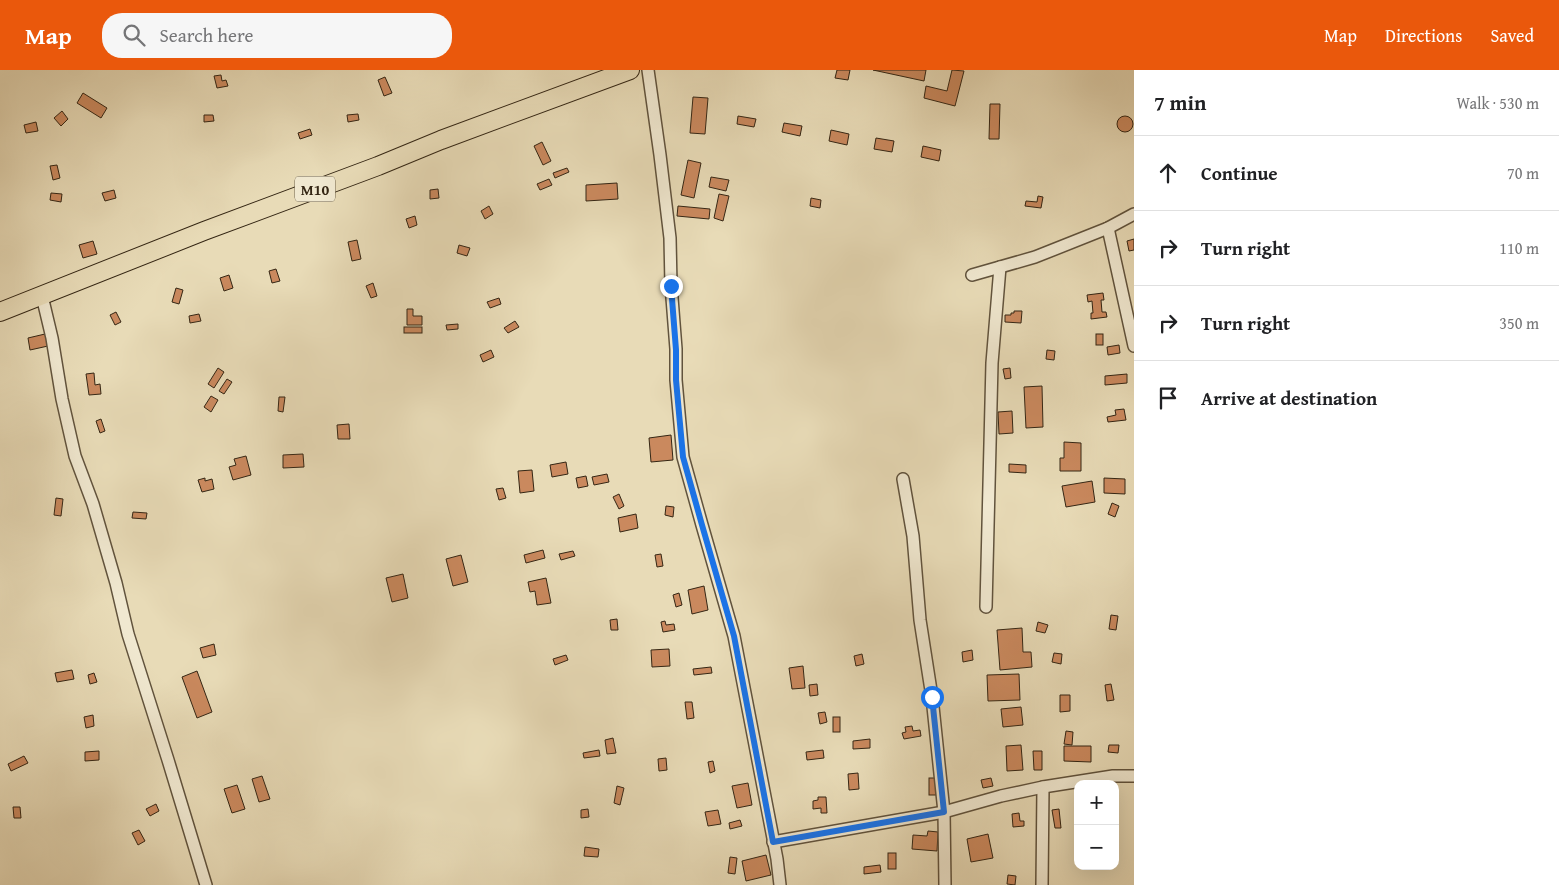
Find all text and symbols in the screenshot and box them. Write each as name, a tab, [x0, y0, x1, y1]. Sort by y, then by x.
search box	[102, 13, 452, 58]
text: Map	[25, 18, 72, 53]
icon: search	[120, 21, 148, 49]
text: Search here	[160, 21, 253, 49]
text: Map	[1324, 22, 1357, 49]
text: Directions	[1385, 22, 1462, 49]
text: Saved	[1490, 22, 1534, 49]
text: 7 min	[1154, 87, 1206, 118]
text: Walk · 530 m	[1456, 91, 1539, 115]
icon: ahead	[1154, 159, 1182, 187]
text: Continue	[1201, 159, 1278, 187]
text: 70 m	[1507, 161, 1539, 185]
road number: M10	[295, 176, 335, 202]
icon: right	[1154, 234, 1182, 262]
text: Turn right	[1201, 234, 1290, 262]
text: 110 m	[1499, 236, 1539, 260]
route end	[660, 275, 683, 298]
icon: right	[1154, 309, 1182, 337]
text: Turn right	[1201, 309, 1290, 337]
text: 350 m	[1499, 311, 1539, 335]
icon: arrive	[1154, 384, 1182, 412]
text: Arrive at destination	[1201, 384, 1377, 412]
route start	[921, 686, 944, 709]
map controls	[1074, 780, 1119, 870]
button: +	[1074, 780, 1119, 825]
button: −	[1074, 825, 1119, 870]

